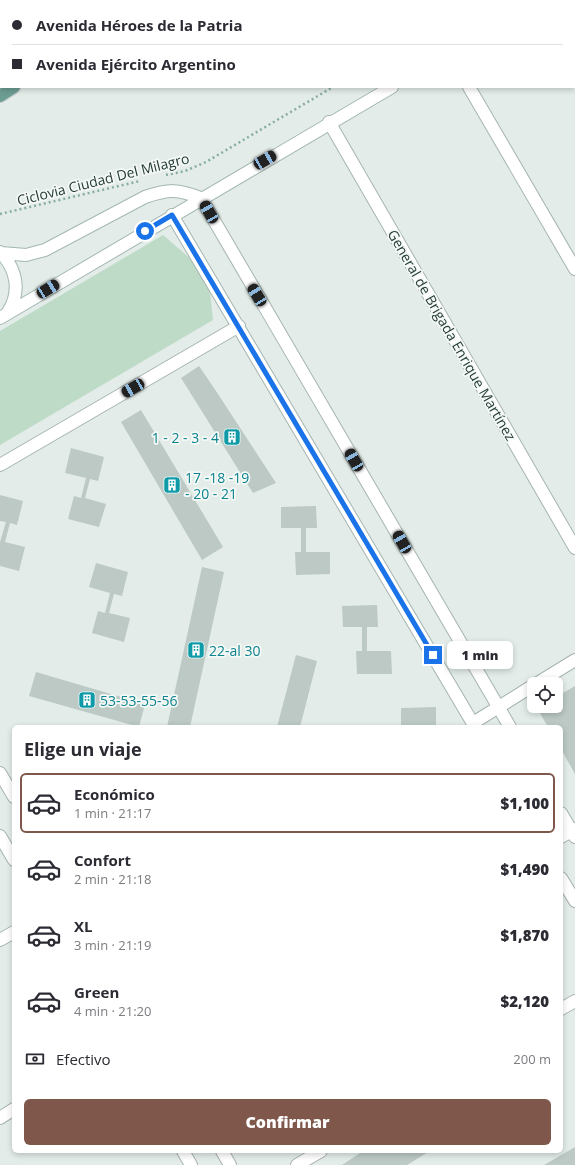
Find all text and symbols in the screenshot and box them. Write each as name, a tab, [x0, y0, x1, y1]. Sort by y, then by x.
text: Avenida Héroes de la Patria	[36, 15, 243, 35]
text: Avenida Ejército Argentino	[36, 54, 236, 74]
street label: Ciclovia Ciudad Del Milagro	[15, 148, 191, 210]
car	[252, 149, 278, 171]
car	[198, 199, 220, 225]
route start	[136, 222, 154, 240]
street label: General de Brigada Enrique Martínez	[384, 226, 521, 444]
car	[35, 278, 61, 300]
car	[246, 282, 268, 308]
car	[120, 377, 146, 399]
building icon: 1 - 2 - 3 - 4	[222, 427, 242, 447]
place label: 1 - 2 - 3 - 4	[152, 428, 219, 447]
car	[343, 447, 365, 473]
place label: 17 -18 -19 - 20 - 21	[185, 468, 249, 503]
building icon: 17 -18 -19 - 20 - 21	[162, 475, 182, 495]
car	[391, 529, 413, 555]
building icon: 22-al 30	[186, 640, 206, 660]
place label: 22-al 30	[209, 641, 260, 660]
callout: 1 min	[447, 641, 513, 669]
route end	[424, 646, 442, 664]
text: 1 min	[462, 646, 498, 664]
map controls	[527, 677, 563, 713]
button: locate	[527, 677, 563, 713]
building icon: 53-53-55-56	[77, 690, 97, 710]
place label: 53-53-55-56	[100, 691, 178, 710]
text: Elige un viaje	[24, 737, 142, 761]
text: Económico	[74, 784, 155, 804]
icon: car	[26, 785, 62, 821]
text: $1,100	[501, 793, 549, 813]
text: 1 min · 21:17	[74, 804, 151, 822]
text: Confort	[74, 850, 131, 870]
icon: car	[26, 851, 62, 887]
text: $1,490	[501, 859, 549, 879]
text: 2 min · 21:18	[74, 870, 151, 888]
text: XL	[74, 916, 92, 936]
icon: car	[26, 917, 62, 953]
text: $1,870	[501, 925, 549, 945]
text: 3 min · 21:19	[74, 936, 151, 954]
text: Green	[74, 982, 119, 1002]
icon: car	[26, 983, 62, 1019]
text: $2,120	[501, 991, 549, 1011]
text: 4 min · 21:20	[74, 1002, 151, 1020]
icon: cash	[24, 1048, 46, 1070]
text: Efectivo	[56, 1049, 111, 1069]
text: 200 m	[513, 1050, 551, 1068]
button: Confirmar	[24, 1099, 551, 1145]

